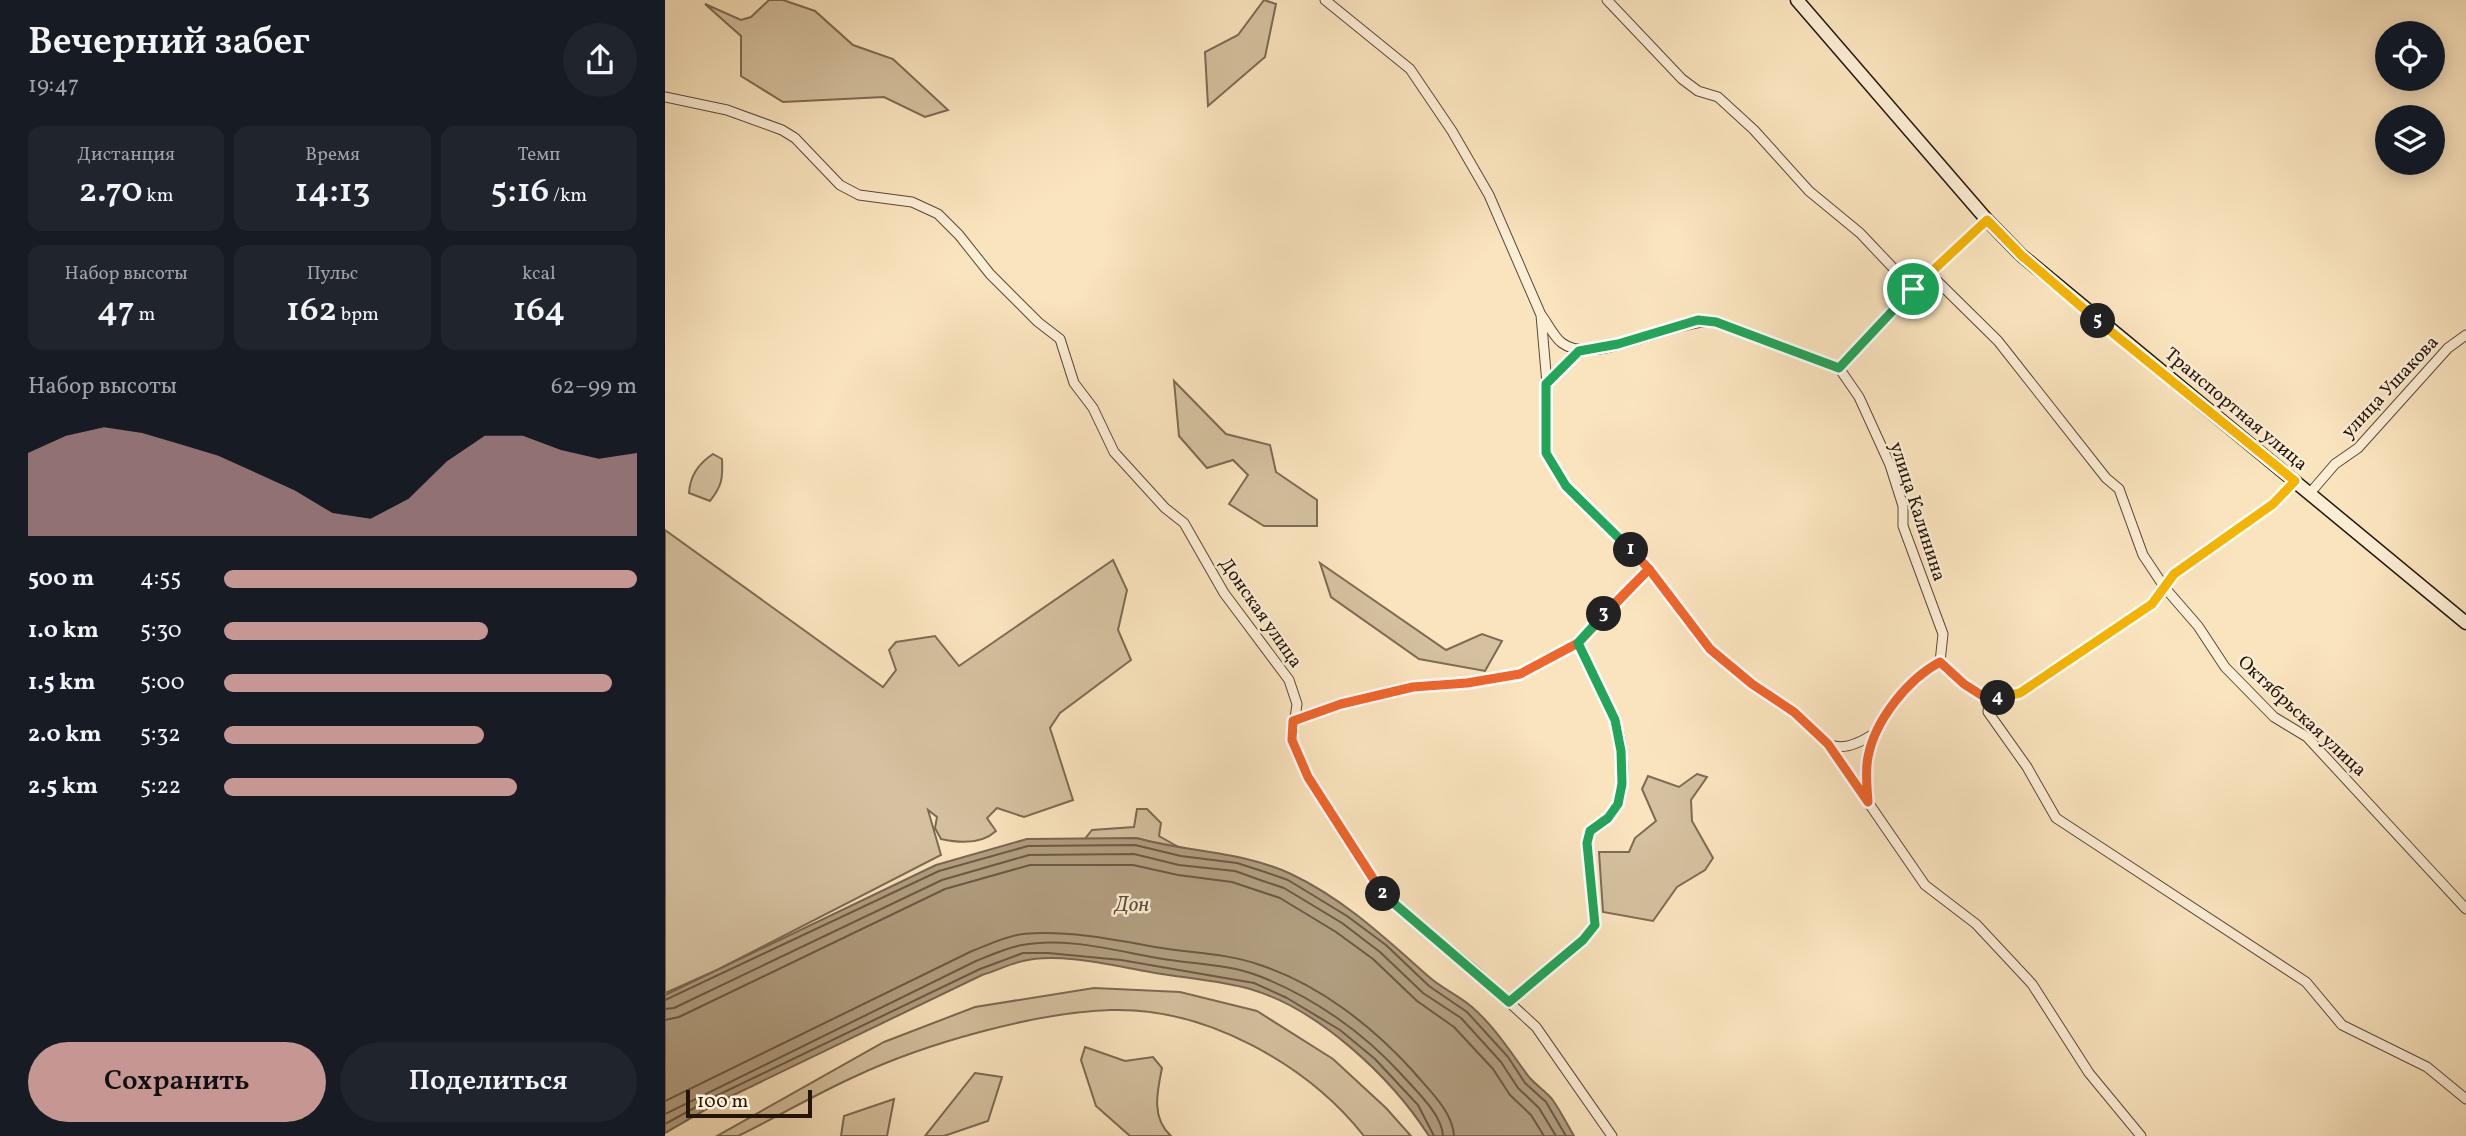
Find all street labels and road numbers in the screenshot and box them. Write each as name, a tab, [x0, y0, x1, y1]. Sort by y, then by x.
street label: улица Ушакова	[2336, 330, 2445, 444]
street label: Транспортная улица	[2159, 342, 2313, 477]
street label: улица Калинина	[1882, 439, 1952, 585]
street label: Донская улица	[1213, 553, 1308, 674]
street label: Октябрьская улица	[2231, 650, 2372, 783]

